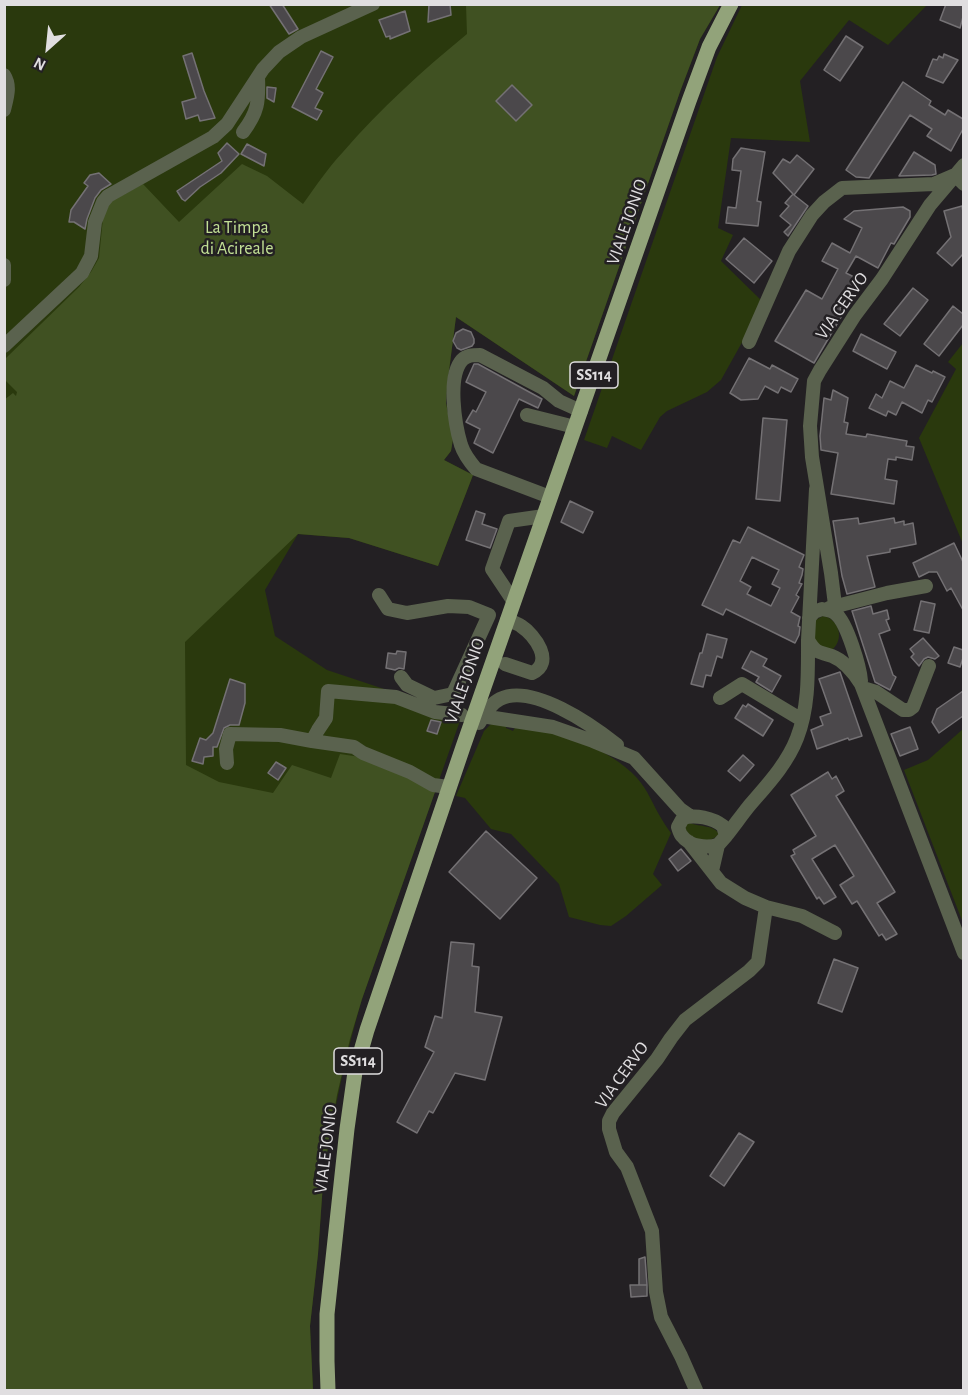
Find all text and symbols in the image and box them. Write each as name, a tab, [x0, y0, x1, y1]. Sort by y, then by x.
north arrow	[18, 18, 78, 78]
text: N	[31, 54, 48, 74]
street label: VIALE JONIO	[602, 176, 652, 268]
park label: La Timpa di Acireale	[200, 217, 274, 260]
street label: VIA CERVO	[811, 268, 873, 344]
road number: SS114	[570, 362, 618, 388]
street label: VIALE JONIO	[440, 635, 490, 727]
street label: VIA CERVO	[591, 1037, 653, 1113]
road number: SS114	[334, 1048, 382, 1074]
street label: VIALE JONIO	[310, 1103, 342, 1195]

